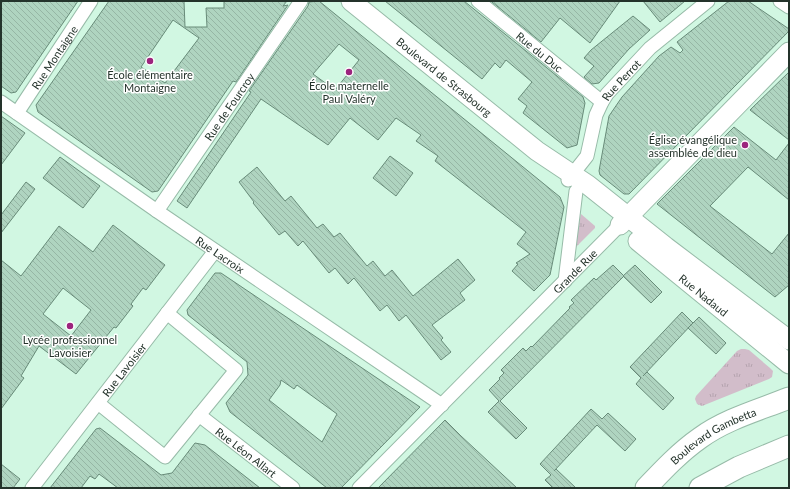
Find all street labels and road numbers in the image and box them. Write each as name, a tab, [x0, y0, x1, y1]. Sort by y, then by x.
street label: Rue Montaigne	[28, 23, 80, 91]
street label: Rue du Duc	[514, 29, 566, 74]
street label: Boulevard de Strasbourg	[394, 34, 495, 119]
street label: Rue Perrot	[598, 56, 643, 103]
street label: Rue de Fourcroy	[201, 70, 257, 142]
street label: Rue Lacroix	[194, 233, 248, 276]
street label: Grande Rue	[550, 246, 599, 296]
street label: Rue Nadaud	[677, 271, 731, 318]
street label: Rue Lavoisier	[99, 340, 148, 399]
street label: Boulevard Gambetta	[667, 405, 758, 467]
street label: Rue Léon Allart	[213, 424, 279, 479]

